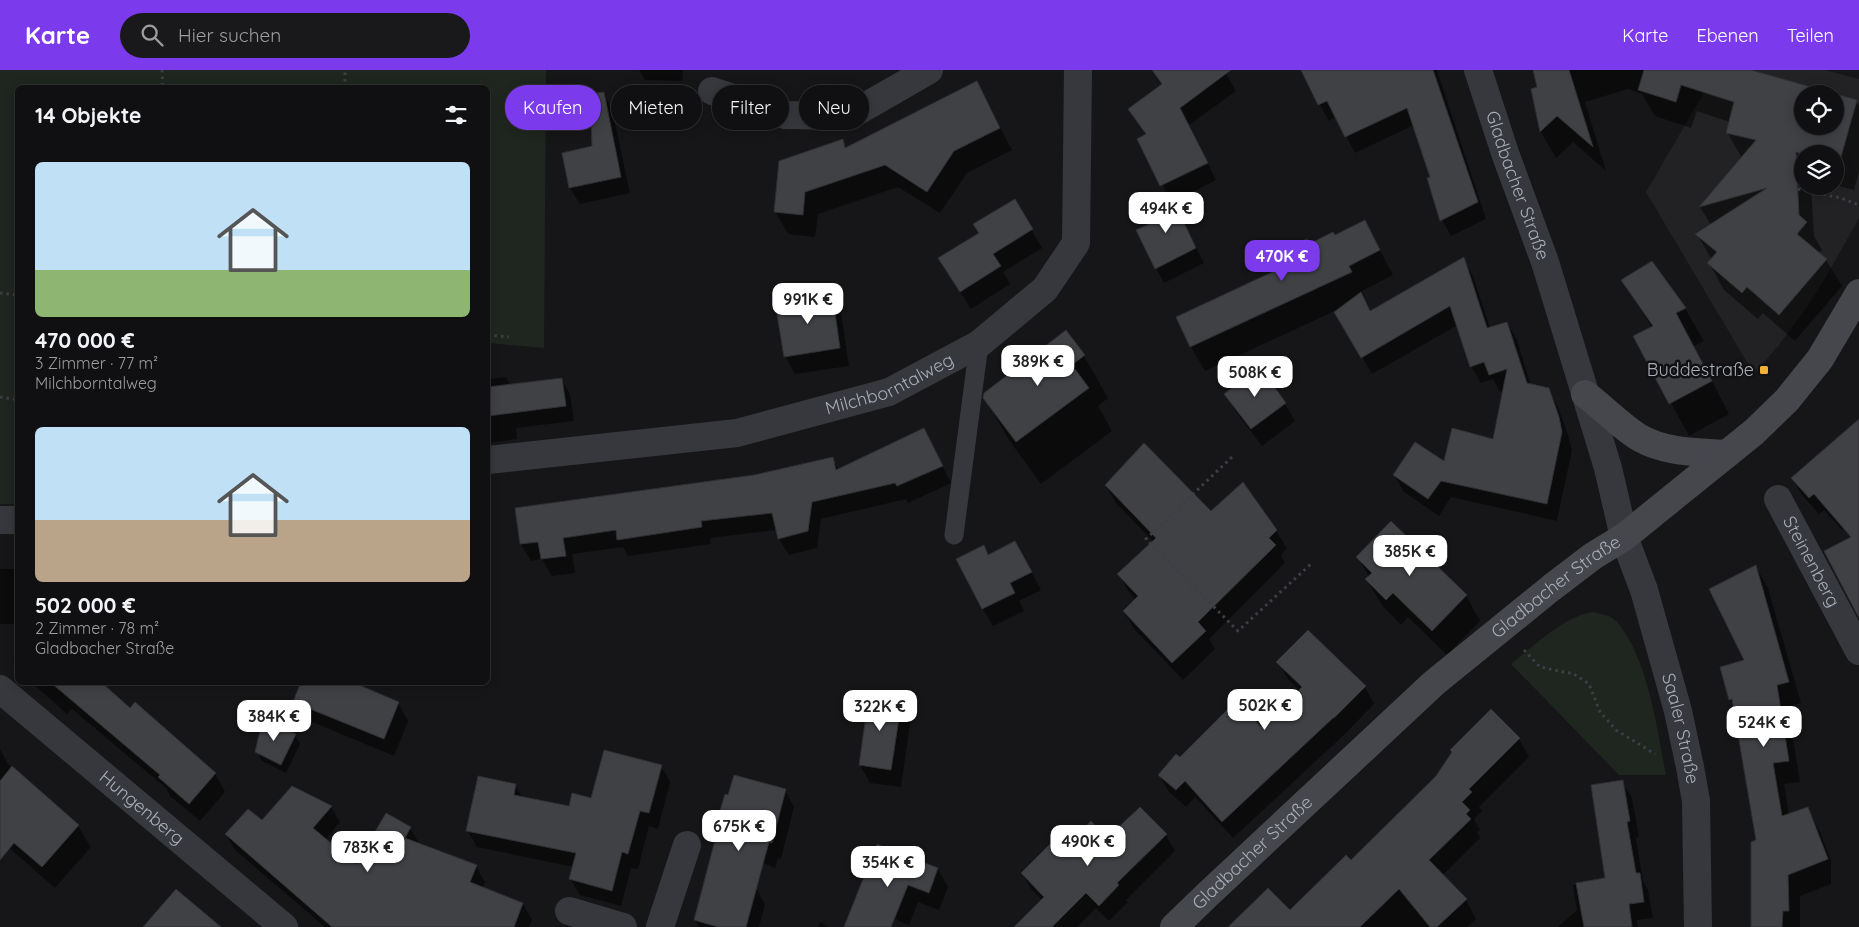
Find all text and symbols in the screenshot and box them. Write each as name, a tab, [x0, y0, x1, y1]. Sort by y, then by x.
search box	[120, 13, 470, 58]
text: Karte	[25, 20, 90, 50]
icon: search	[138, 21, 166, 49]
text: Hier suchen	[178, 23, 281, 47]
text: Karte	[1622, 24, 1668, 47]
text: Ebenen	[1696, 24, 1759, 47]
text: Teilen	[1787, 24, 1834, 47]
chip: Kaufen	[505, 85, 601, 130]
chip: Mieten	[611, 85, 702, 130]
chip: Filter	[712, 85, 789, 130]
chip: Neu	[799, 85, 869, 130]
map controls	[1794, 85, 1844, 195]
button: locate	[1794, 85, 1844, 135]
icon: filters	[442, 101, 470, 129]
text: 14 Objekte	[35, 102, 142, 128]
street label: Gladbacher Straße	[1481, 108, 1555, 263]
button: layers	[1794, 145, 1844, 195]
pin: 494K €	[1125, 191, 1207, 234]
icon: home	[208, 195, 298, 285]
text: 494K €	[1140, 198, 1192, 218]
pin: 470K €	[1241, 240, 1323, 282]
text: 470K €	[1256, 246, 1308, 266]
pin: 991K €	[767, 282, 849, 325]
text: 991K €	[783, 289, 833, 309]
text: 470 000 €	[35, 327, 135, 353]
pin: 389K €	[997, 344, 1079, 387]
street label: Milchborntalweg	[823, 348, 957, 420]
text: 389K €	[1012, 351, 1064, 371]
text: 3 Zimmer · 77 m²	[35, 353, 158, 373]
pin: 508K €	[1214, 356, 1296, 398]
place label: Buddestraße	[1647, 358, 1754, 381]
text: 508K €	[1229, 362, 1281, 382]
marker: Buddestraße	[1758, 364, 1770, 376]
text: Milchborntalweg	[35, 373, 157, 393]
icon: home	[208, 460, 298, 550]
street label: Steinenberg	[1778, 512, 1846, 611]
street label: Gladbacher Straße	[1486, 530, 1625, 643]
pin: 385K €	[1369, 534, 1451, 577]
text: 385K €	[1384, 541, 1436, 561]
text: 502 000 €	[35, 592, 136, 618]
text: 2 Zimmer · 78 m²	[35, 618, 159, 638]
text: Gladbacher Straße	[35, 638, 174, 658]
street label: Saaler Straße	[1657, 670, 1705, 786]
pin: 502K €	[1224, 688, 1306, 731]
pin: 322K €	[839, 690, 921, 732]
text: 502K €	[1238, 695, 1292, 715]
text: 322K €	[854, 696, 906, 716]
pin: 384K €	[233, 700, 315, 742]
text: 384K €	[248, 706, 300, 726]
pin: 524K €	[1723, 706, 1805, 748]
text: 524K €	[1738, 712, 1790, 732]
street label: Hungenberg	[95, 765, 189, 850]
street label: Gladbacher Straße	[1187, 790, 1317, 914]
pin: 675K €	[698, 810, 780, 852]
text: 675K €	[713, 816, 765, 836]
pin: 490K €	[1047, 824, 1129, 867]
pin: 783K €	[327, 830, 409, 873]
text: 490K €	[1062, 831, 1115, 851]
text: 783K €	[342, 837, 394, 857]
pin: 354K €	[847, 846, 929, 888]
text: 354K €	[862, 852, 914, 872]

